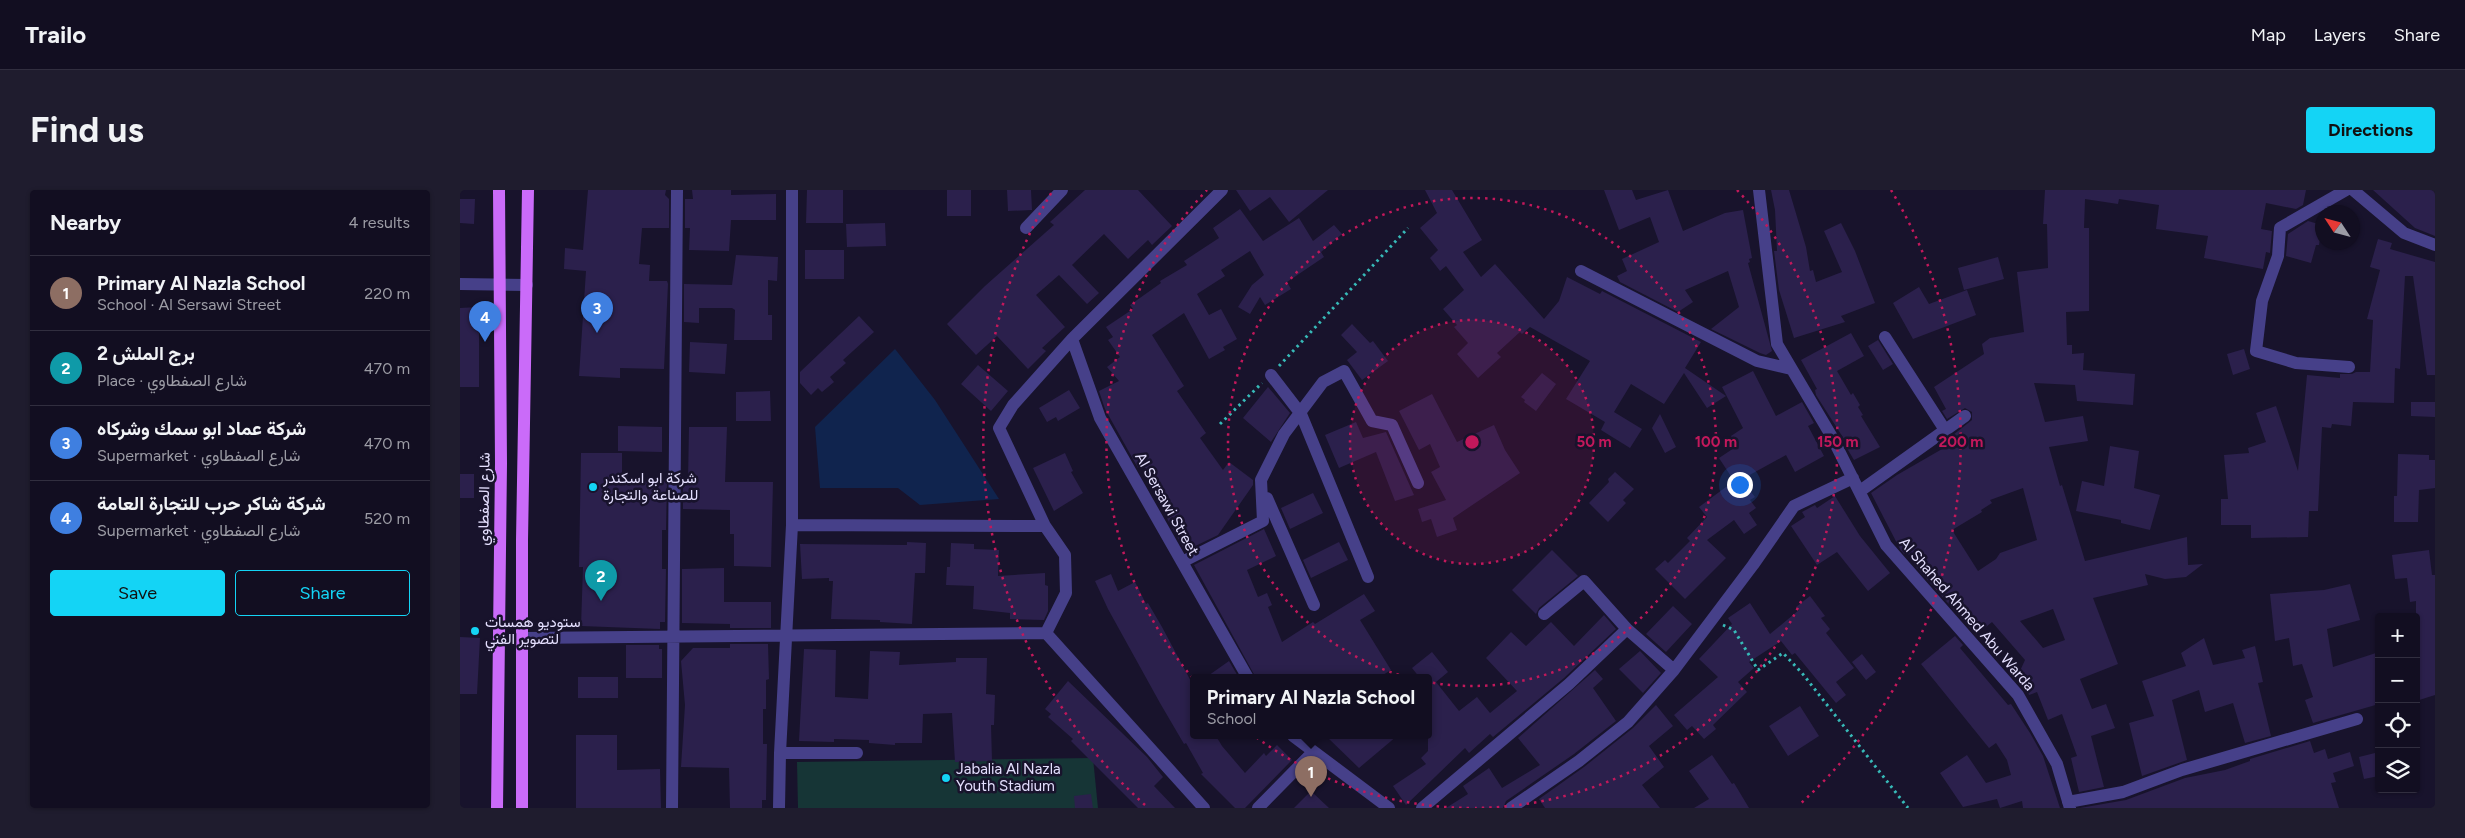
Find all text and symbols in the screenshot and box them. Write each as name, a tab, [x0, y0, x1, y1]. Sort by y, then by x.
text: Trailo	[25, 20, 86, 49]
text: Map	[2251, 24, 2286, 46]
text: Layers	[2314, 24, 2366, 46]
text: Share	[2394, 24, 2440, 46]
button: Directions	[2306, 107, 2435, 153]
text: Find us	[30, 109, 144, 151]
north arrow	[2315, 205, 2360, 250]
text: Nearby	[50, 210, 121, 235]
text: 4 results	[349, 213, 410, 232]
text: Primary Al Nazla School	[97, 272, 305, 295]
text: 1	[63, 284, 69, 303]
text: 220 m	[364, 284, 410, 303]
pin: 3	[581, 292, 613, 333]
text: School · Al Sersawi Street	[97, 295, 281, 314]
pin: 4	[469, 301, 501, 342]
text: برج الملش 2	[97, 342, 195, 365]
text: 2	[61, 359, 71, 378]
text: 470 m	[364, 359, 410, 378]
text: Place · شارع الصفطاوي	[97, 371, 247, 390]
text: شركة عماد ابو سمك وشركاه	[97, 417, 306, 440]
centre of rings	[1463, 433, 1481, 451]
text: 50 m	[1576, 433, 1612, 451]
text: 100 m	[1695, 433, 1737, 451]
text: 150 m	[1817, 433, 1859, 451]
text: 200 m	[1939, 433, 1983, 451]
text: 3	[62, 434, 70, 453]
text: 470 m	[364, 434, 410, 453]
text: Supermarket · شارع الصفطاوي	[97, 446, 300, 465]
street label: Al Sersawi Street	[1131, 449, 1203, 559]
street label: شارع الصفطاوي	[474, 452, 498, 546]
place label: شركة ابو اسكندر للصناعة والتجارة	[602, 469, 698, 504]
your location	[1727, 472, 1753, 498]
marker: شركة ابو اسكندر للصناعة والتجارة	[587, 481, 599, 493]
text: شركة شاكر حرب للتجارة العامة	[97, 492, 326, 515]
text: 4	[61, 509, 71, 528]
text: 520 m	[364, 509, 410, 528]
text: Supermarket · شارع الصفطاوي	[97, 521, 300, 540]
street label: Al Shahed Ahmed Abu Warda	[1895, 534, 2039, 694]
pin: 2	[585, 560, 617, 601]
button: Save	[50, 570, 225, 616]
button: Share	[235, 570, 410, 616]
place label: ستوديو همسات لتصوير الفني	[485, 613, 581, 652]
map controls	[2375, 613, 2420, 793]
button: +	[2375, 613, 2420, 658]
marker: ستوديو همسات لتصوير الفني	[469, 625, 481, 637]
button: −	[2375, 658, 2420, 703]
popup	[1190, 674, 1432, 739]
text: Primary Al Nazla School	[1207, 686, 1415, 709]
button: locate	[2375, 703, 2420, 748]
text: School	[1207, 709, 1256, 728]
button: layers	[2375, 748, 2420, 793]
pin: 1	[1295, 756, 1327, 797]
place label: Jabalia Al Nazla Youth Stadium	[956, 760, 1061, 795]
marker: Jabalia Al Nazla Youth Stadium	[940, 772, 952, 784]

